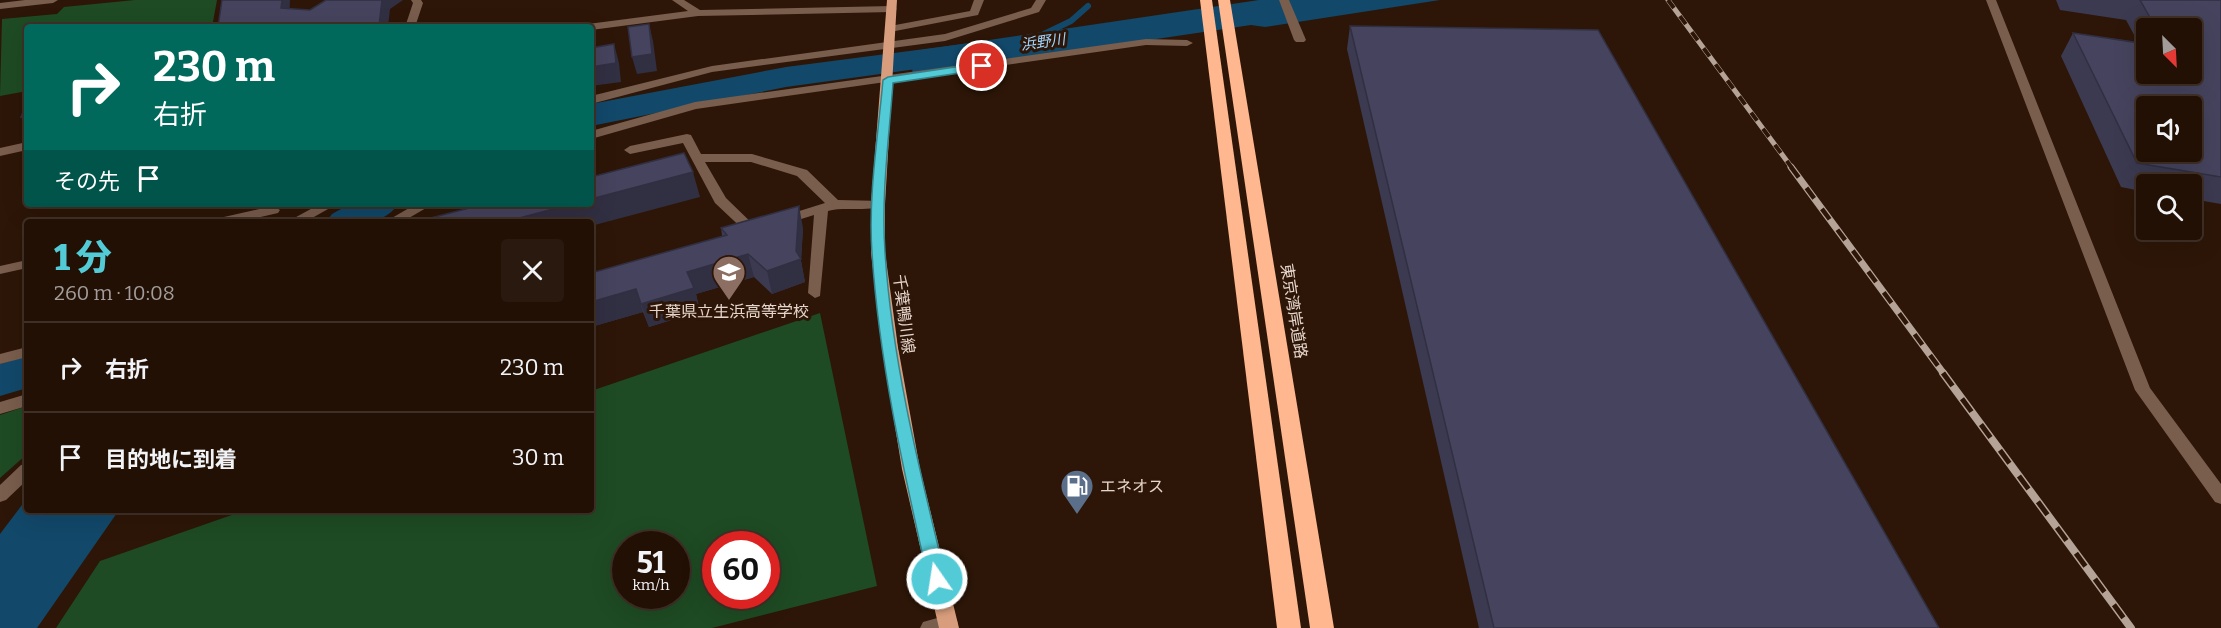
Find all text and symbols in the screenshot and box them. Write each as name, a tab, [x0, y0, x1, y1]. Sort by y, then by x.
north arrow	[2136, 18, 2202, 84]
map controls	[2136, 18, 2202, 240]
water label: 浜野川	[1019, 30, 1069, 54]
pin	[956, 40, 1007, 91]
text: 230 m	[153, 42, 275, 92]
icon: right	[54, 48, 132, 126]
icon: arrive	[965, 49, 998, 82]
button: sound	[2136, 96, 2202, 162]
text: 右折	[153, 99, 207, 131]
icon: arrive	[132, 162, 165, 195]
text: その先	[54, 168, 120, 195]
button: search	[2136, 174, 2202, 240]
text: 1 分	[54, 236, 112, 280]
button: close	[501, 239, 564, 302]
school or university icon: 千葉県立生浜高等学校	[711, 254, 747, 301]
street label: 東京湾岸道路	[1277, 262, 1311, 360]
street label: 千葉鴨川線	[890, 273, 918, 355]
text: 260 m · 10:08	[54, 281, 175, 305]
place label: 千葉県立生浜高等学校	[649, 302, 809, 321]
icon: right	[54, 351, 87, 384]
text: 230 m	[500, 354, 564, 381]
text: 右折	[105, 356, 149, 383]
icon: arrive	[54, 441, 87, 474]
text: 30 m	[512, 444, 564, 471]
text: 目的地に到着	[105, 446, 237, 473]
fuel station icon: エネオス	[1059, 468, 1095, 515]
place label: エネオス	[1100, 477, 1164, 496]
speed limit sign: 60	[702, 531, 780, 609]
text: 51	[637, 545, 665, 581]
position arrow	[905, 547, 969, 611]
text: km/h	[632, 576, 670, 594]

